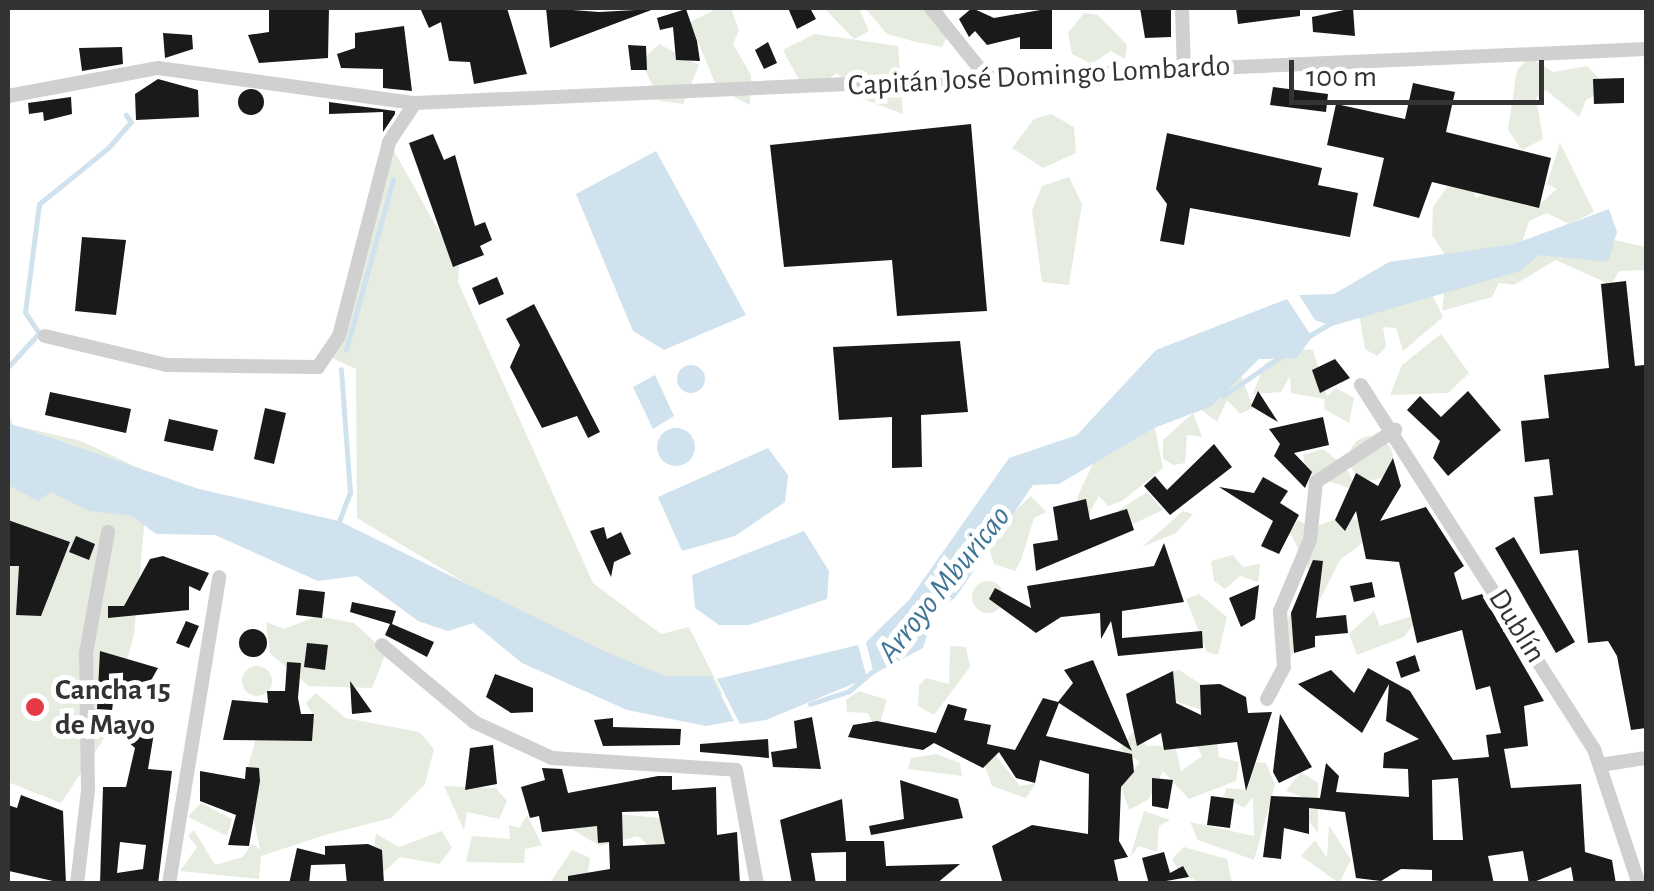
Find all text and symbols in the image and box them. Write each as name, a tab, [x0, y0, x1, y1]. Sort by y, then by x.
scale bar	[1294, 40, 1549, 102]
street label: Capitán José Domingo Lombardo	[847, 48, 1231, 104]
text: 100 m	[1306, 62, 1377, 92]
water label: Arroyo Mburicao	[869, 498, 1019, 670]
street label: Dublín	[1480, 582, 1554, 670]
place label: Cancha 15 de Mayo	[55, 672, 171, 742]
marker: Cancha 15 de Mayo	[24, 696, 46, 718]

